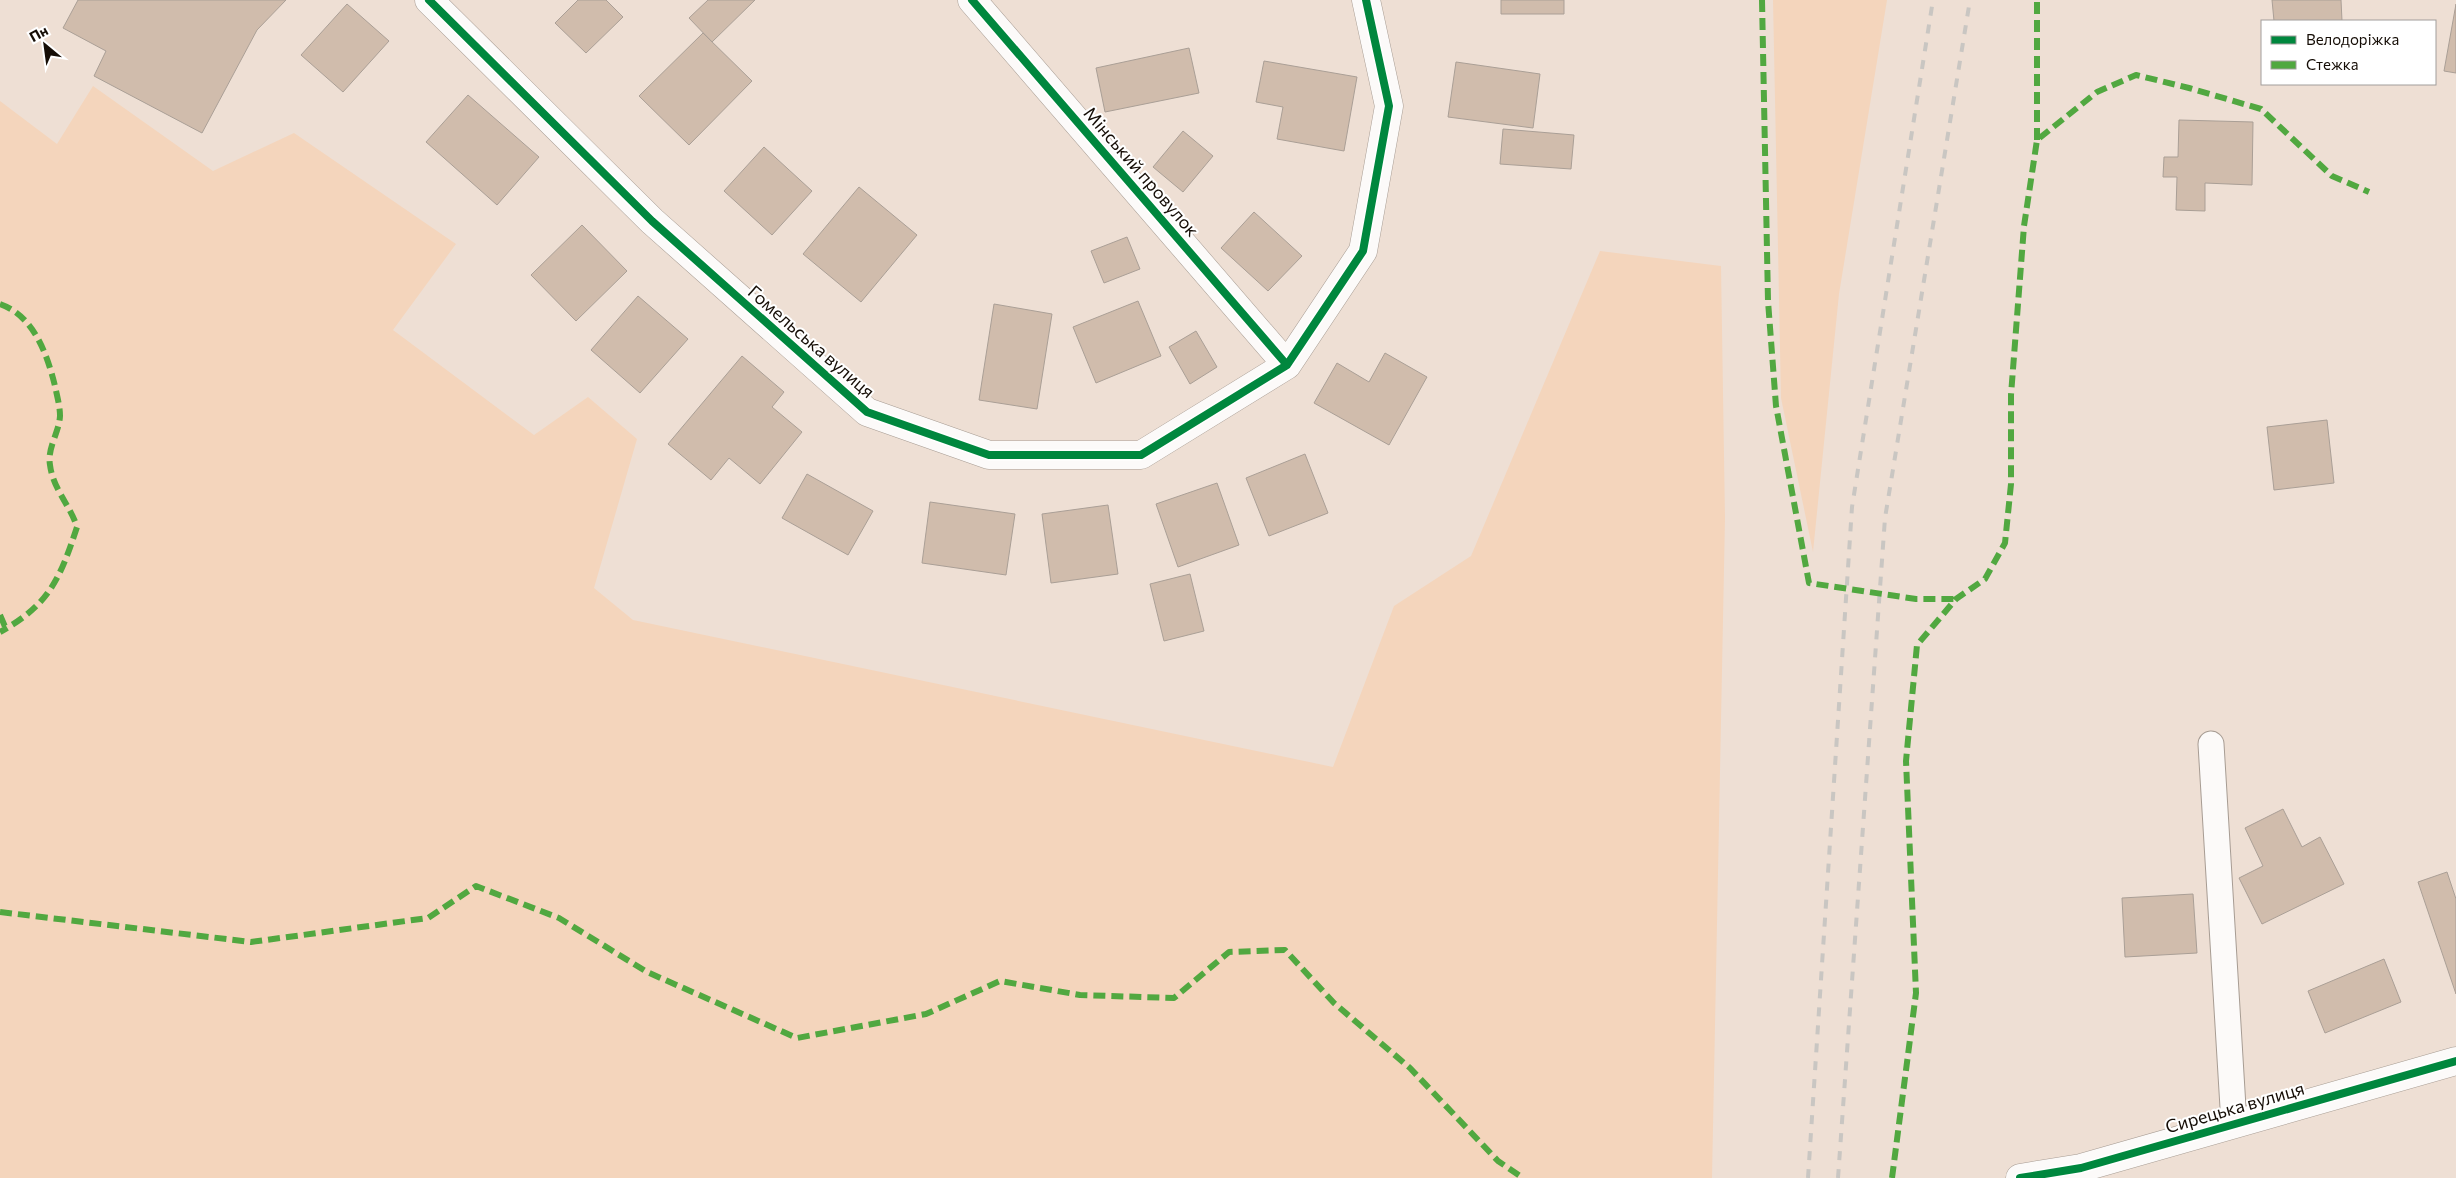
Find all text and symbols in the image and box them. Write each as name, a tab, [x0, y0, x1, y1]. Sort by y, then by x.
north arrow	[20, 20, 70, 70]
legend	[2261, 20, 2436, 85]
text: Пн	[26, 21, 51, 45]
text: Велодоріжка	[2306, 30, 2399, 48]
text: Стежка	[2306, 55, 2359, 73]
street label: Мінський провулок	[1079, 102, 1204, 241]
street label: Гомельська вулиця	[744, 280, 880, 402]
street label: Сирецька вулиця	[2163, 1077, 2307, 1137]

